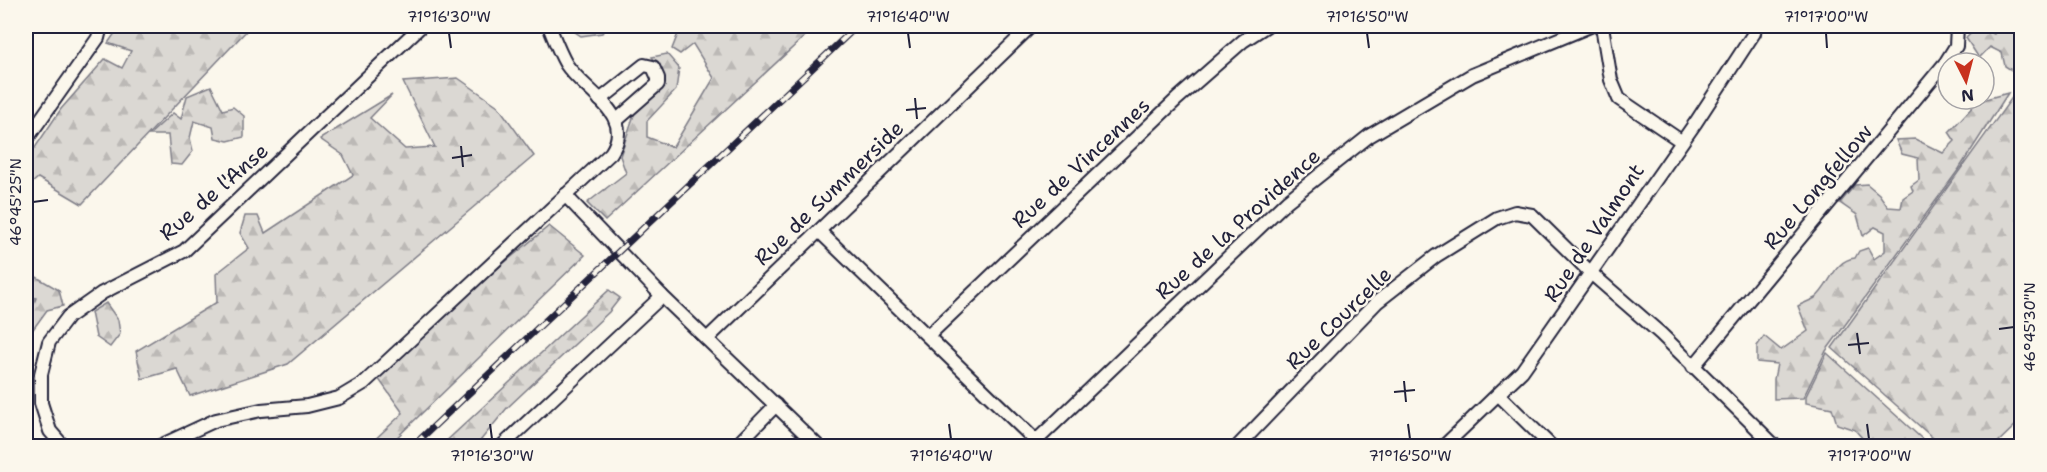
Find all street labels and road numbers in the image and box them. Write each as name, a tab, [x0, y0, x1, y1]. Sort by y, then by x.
street label: Rue de Vincennes	[1006, 92, 1156, 234]
street label: Rue de Summerside	[748, 114, 910, 272]
street label: Rue Longfellow	[1757, 118, 1879, 256]
street label: Rue de l'Anse	[154, 137, 274, 247]
street label: Rue de la Providence	[1149, 142, 1327, 306]
street label: Rue de Valmont	[1537, 158, 1651, 308]
street label: Rue Courcelle	[1280, 260, 1398, 376]

